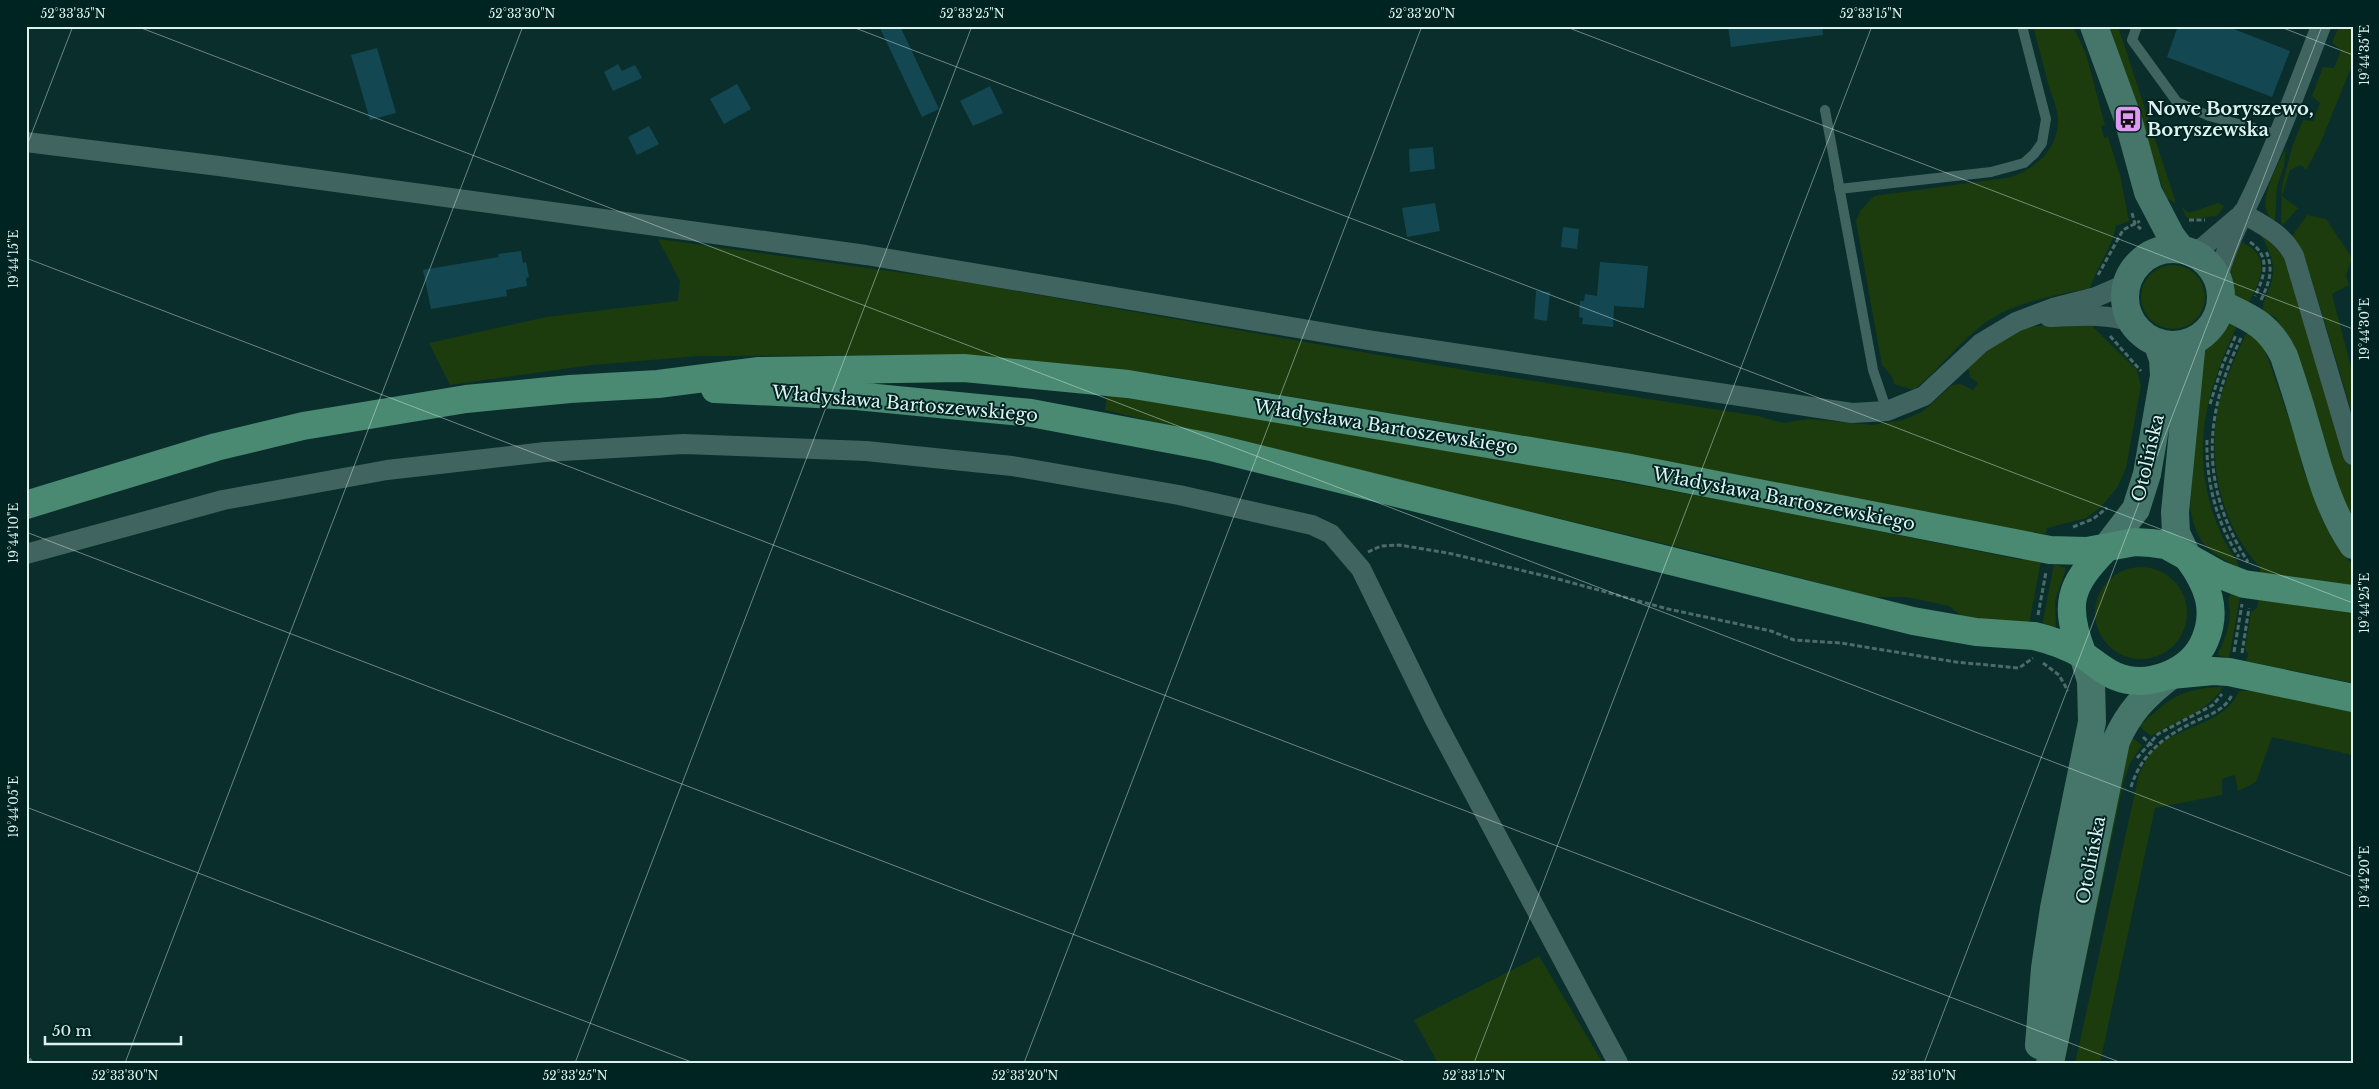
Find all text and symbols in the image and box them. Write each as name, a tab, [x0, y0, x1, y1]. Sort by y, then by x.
text: 52°33'35"N	[40, 6, 106, 21]
text: 52°33'30"N	[489, 6, 556, 21]
text: 52°33'25"N	[939, 6, 1005, 21]
text: 52°33'20"N	[1389, 6, 1456, 21]
text: 52°33'15"N	[1839, 6, 1903, 21]
text: 19°44'35"E	[2357, 24, 2372, 85]
place label: Nowe Boryszewo, Boryszewska	[2147, 98, 2314, 141]
bus stop icon: Nowe Boryszewo, Boryszewska	[2113, 104, 2143, 134]
text: 19°44'15"E	[6, 229, 21, 288]
text: 19°44'30"E	[2357, 298, 2372, 360]
street label: Władysława Bartoszewskiego	[770, 381, 1039, 427]
street label: Władysława Bartoszewskiego	[1251, 395, 1520, 459]
street label: Otolińska	[2127, 412, 2169, 504]
street label: Władysława Bartoszewskiego	[1650, 463, 1917, 535]
text: 19°44'10"E	[6, 503, 21, 563]
text: 19°44'25"E	[2357, 572, 2372, 633]
text: 19°44'05"E	[6, 776, 21, 838]
street label: Otolińska	[2072, 814, 2110, 906]
text: 19°44'20"E	[2357, 846, 2372, 908]
scale bar	[45, 1014, 181, 1046]
text: 50 m	[52, 1021, 92, 1040]
text: 52°33'30"N	[92, 1068, 159, 1083]
text: 52°33'25"N	[542, 1068, 608, 1083]
text: 52°33'20"N	[992, 1068, 1059, 1083]
text: 52°33'15"N	[1442, 1068, 1506, 1083]
text: 52°33'10"N	[1892, 1068, 1957, 1083]

